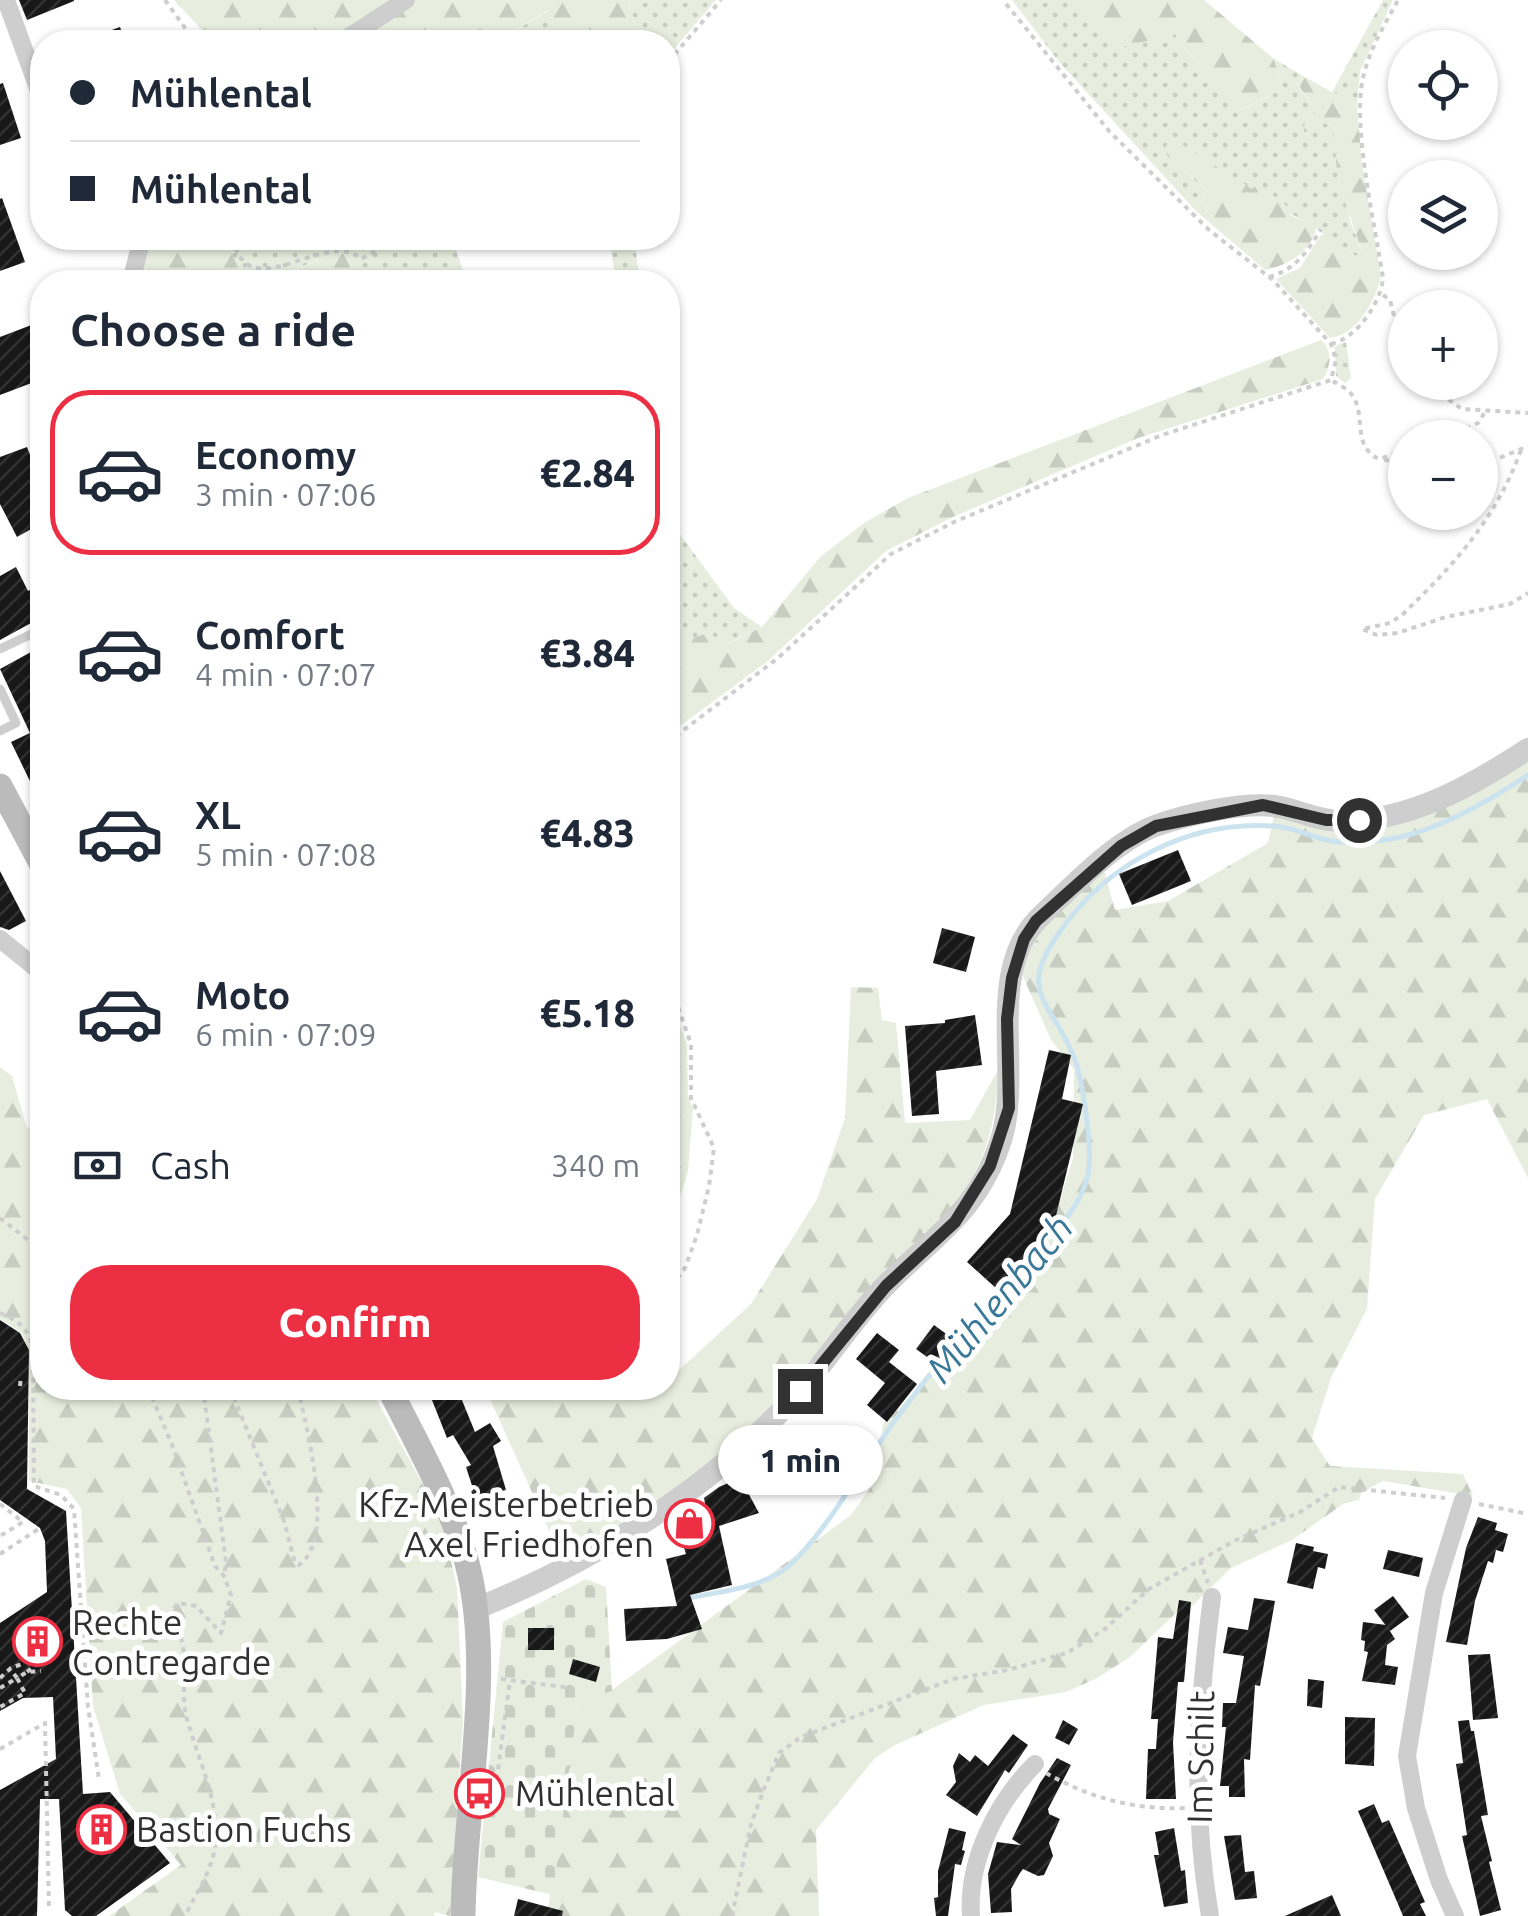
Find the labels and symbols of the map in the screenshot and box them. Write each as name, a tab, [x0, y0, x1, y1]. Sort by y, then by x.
route start	[1337, 798, 1382, 843]
water label: Mühlenbach	[917, 1206, 1081, 1390]
route end	[778, 1369, 823, 1414]
callout: 1 min	[718, 1426, 882, 1496]
place label: Kfz-Meisterbetrieb Axel Friedhofen	[358, 1484, 654, 1564]
shop icon: Kfz-Meisterbetrieb Axel Friedhofen	[663, 1498, 715, 1550]
place label: Rechte Contregarde	[72, 1602, 271, 1682]
building icon: Rechte Contregarde	[11, 1616, 63, 1668]
street label: Im Schilt	[1179, 1690, 1221, 1824]
bus stop icon: Mühlental	[454, 1767, 506, 1819]
place label: Mühlental	[515, 1773, 675, 1813]
building icon: Bastion Fuchs	[75, 1803, 127, 1855]
place label: Bastion Fuchs	[136, 1809, 351, 1849]

